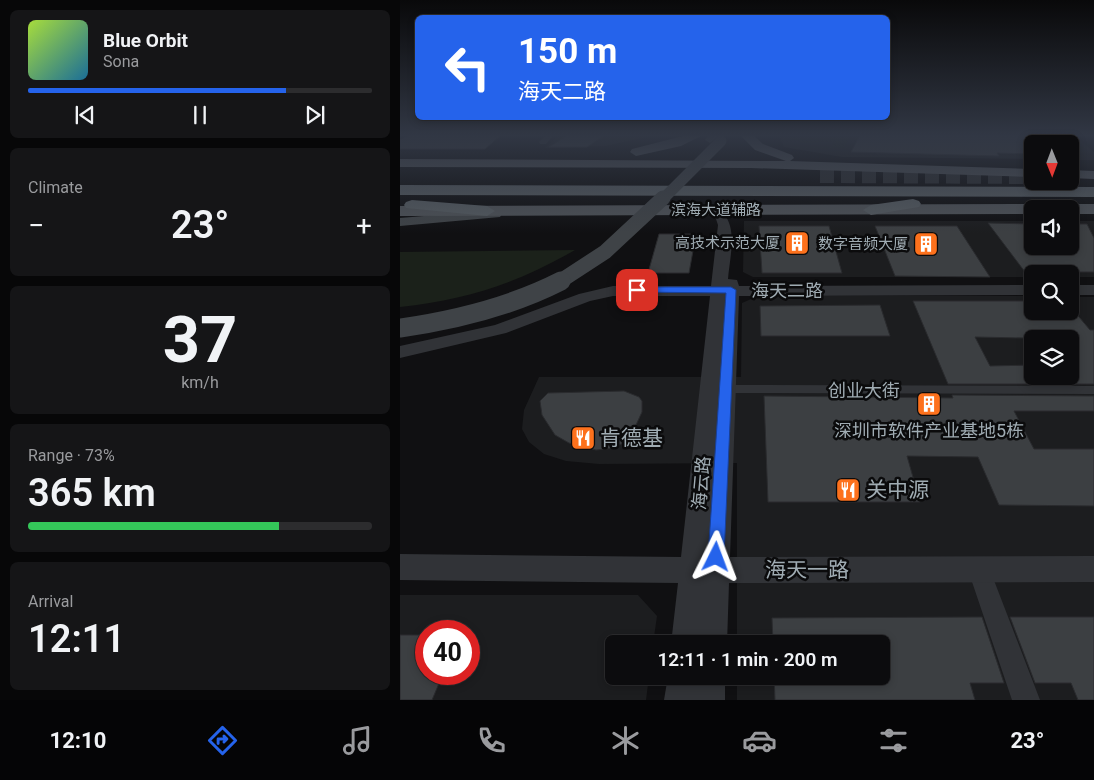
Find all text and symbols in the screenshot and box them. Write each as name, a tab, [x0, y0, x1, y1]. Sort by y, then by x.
text: Blue Orbit	[103, 29, 188, 52]
text: 150 m	[518, 31, 617, 72]
icon: left	[435, 35, 500, 100]
text: Sona	[103, 52, 139, 71]
text: 海天二路	[518, 79, 606, 104]
icon: previous	[71, 101, 99, 129]
icon: pause	[186, 101, 214, 129]
icon: next	[301, 101, 329, 129]
north arrow	[1024, 135, 1079, 190]
map controls	[1024, 135, 1079, 385]
text: Climate	[28, 178, 83, 197]
button: sound	[1024, 200, 1079, 255]
street label: 滨海大道辅路	[671, 201, 761, 219]
text: 23°	[171, 203, 229, 247]
text: −	[28, 209, 44, 242]
text: +	[356, 209, 372, 242]
building icon: 高技术示范大厦	[784, 230, 810, 256]
building icon: 数字音频大厦	[913, 231, 939, 257]
place label: 高技术示范大厦	[675, 234, 780, 252]
place label: 数字音频大厦	[818, 235, 908, 253]
button: search	[1024, 265, 1079, 320]
pin	[616, 269, 658, 311]
icon: arrive	[623, 276, 651, 304]
street label: 海天二路	[751, 280, 823, 301]
text: 37	[163, 302, 237, 378]
button: layers	[1024, 330, 1079, 385]
text: km/h	[181, 373, 219, 392]
street label: 创业大街	[828, 380, 900, 401]
building icon: 深圳市软件产业基地5栋	[916, 391, 942, 417]
place label: 深圳市软件产业基地5栋	[834, 420, 1024, 441]
restaurant icon: 肯德基	[570, 425, 596, 451]
place label: 肯德基	[600, 426, 663, 450]
text: Range · 73%	[28, 446, 115, 465]
street label: 海云路	[688, 455, 714, 511]
text: 365 km	[28, 471, 156, 515]
restaurant icon: 关中源	[835, 477, 861, 503]
place label: 关中源	[866, 478, 929, 502]
position arrow	[689, 530, 741, 582]
street label: 海天一路	[765, 558, 849, 582]
text: Arrival	[28, 592, 73, 611]
text: 12:11	[28, 617, 125, 661]
speed limit sign: 40	[415, 620, 480, 685]
text: 12:11 · 1 min · 200 m	[657, 648, 838, 671]
icon: directions	[205, 723, 240, 758]
icon: music	[340, 723, 375, 758]
icon: phone	[474, 723, 509, 758]
icon: climate	[608, 723, 643, 758]
icon: car	[742, 723, 777, 758]
icon: filters	[876, 723, 911, 758]
text: 12:10	[50, 728, 106, 753]
text: 23°	[1010, 728, 1044, 753]

